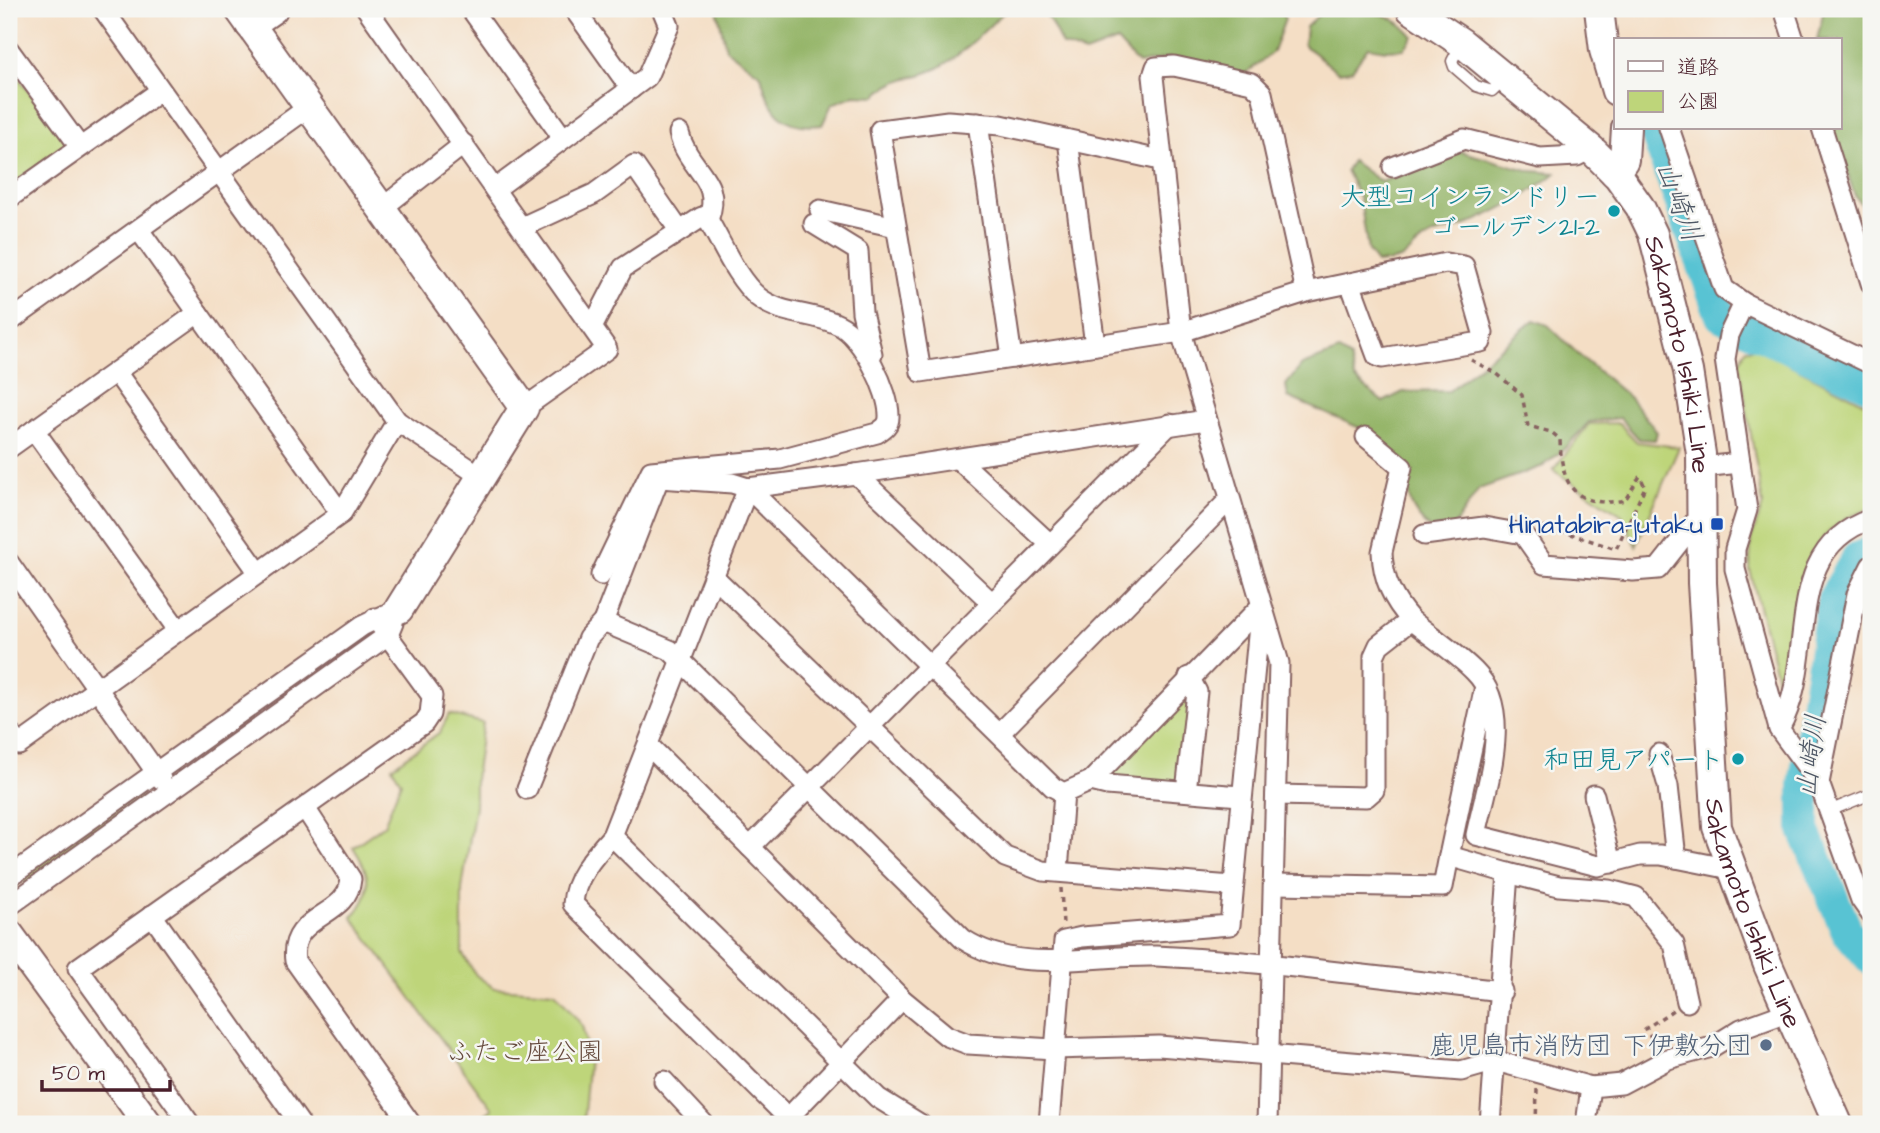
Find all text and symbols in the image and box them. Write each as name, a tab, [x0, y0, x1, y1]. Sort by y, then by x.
legend	[1614, 38, 1842, 130]
text: 道路	[1677, 53, 1719, 82]
text: 公園	[1677, 87, 1719, 116]
water label: 山崎川	[1646, 155, 1711, 248]
place label: 大型コインランドリー ゴールデン21-2	[1340, 179, 1600, 245]
marker: 大型コインランドリー ゴールデン21-2	[1606, 203, 1622, 219]
street label: Sakamoto Ishiki Line	[1635, 232, 1719, 474]
place label: Hinatabira-jutaku	[1508, 507, 1703, 543]
marker: Hinatabira-jutaku	[1709, 516, 1725, 532]
water label: 山崎川	[1787, 712, 1836, 800]
place label: 和田見アパート	[1544, 742, 1724, 778]
marker: 和田見アパート	[1730, 751, 1746, 767]
street label: Sakamoto Ishiki Line	[1696, 797, 1811, 1034]
place label: 鹿児島市消防団 下伊敷分団	[1430, 1028, 1752, 1064]
park label: ふたご座公園	[447, 1034, 603, 1070]
marker: 鹿児島市消防団 下伊敷分団	[1758, 1037, 1774, 1053]
scale bar	[42, 1049, 170, 1093]
text: 50 m	[52, 1059, 106, 1088]

